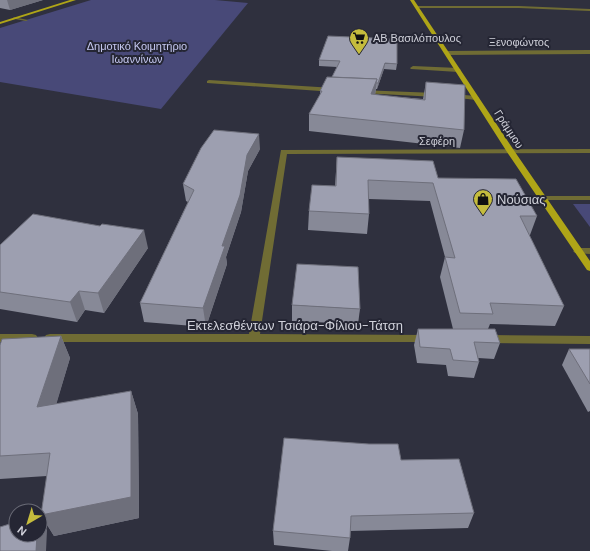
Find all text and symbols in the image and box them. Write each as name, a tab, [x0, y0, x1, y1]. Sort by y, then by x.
supermarket icon: ΑΒ Βασιλόπουλος	[348, 27, 370, 55]
place label: ΑΒ Βασιλόπουλος	[373, 31, 461, 45]
street label: Ξενοφώντος	[489, 35, 549, 49]
park label: Δημοτικό Κοιμητήριο Ιωαννίνων	[87, 39, 187, 66]
street label: Γράμμου	[491, 107, 527, 151]
street label: Σεφέρη	[419, 134, 455, 148]
shop icon: Νούσιας	[472, 188, 494, 216]
place label: Νούσιας	[497, 191, 545, 208]
street label: Εκτελεσθέντων Τσιάρα-Φίλιου-Τάτση	[187, 317, 403, 334]
north arrow	[8, 503, 48, 543]
text: N	[14, 523, 29, 539]

